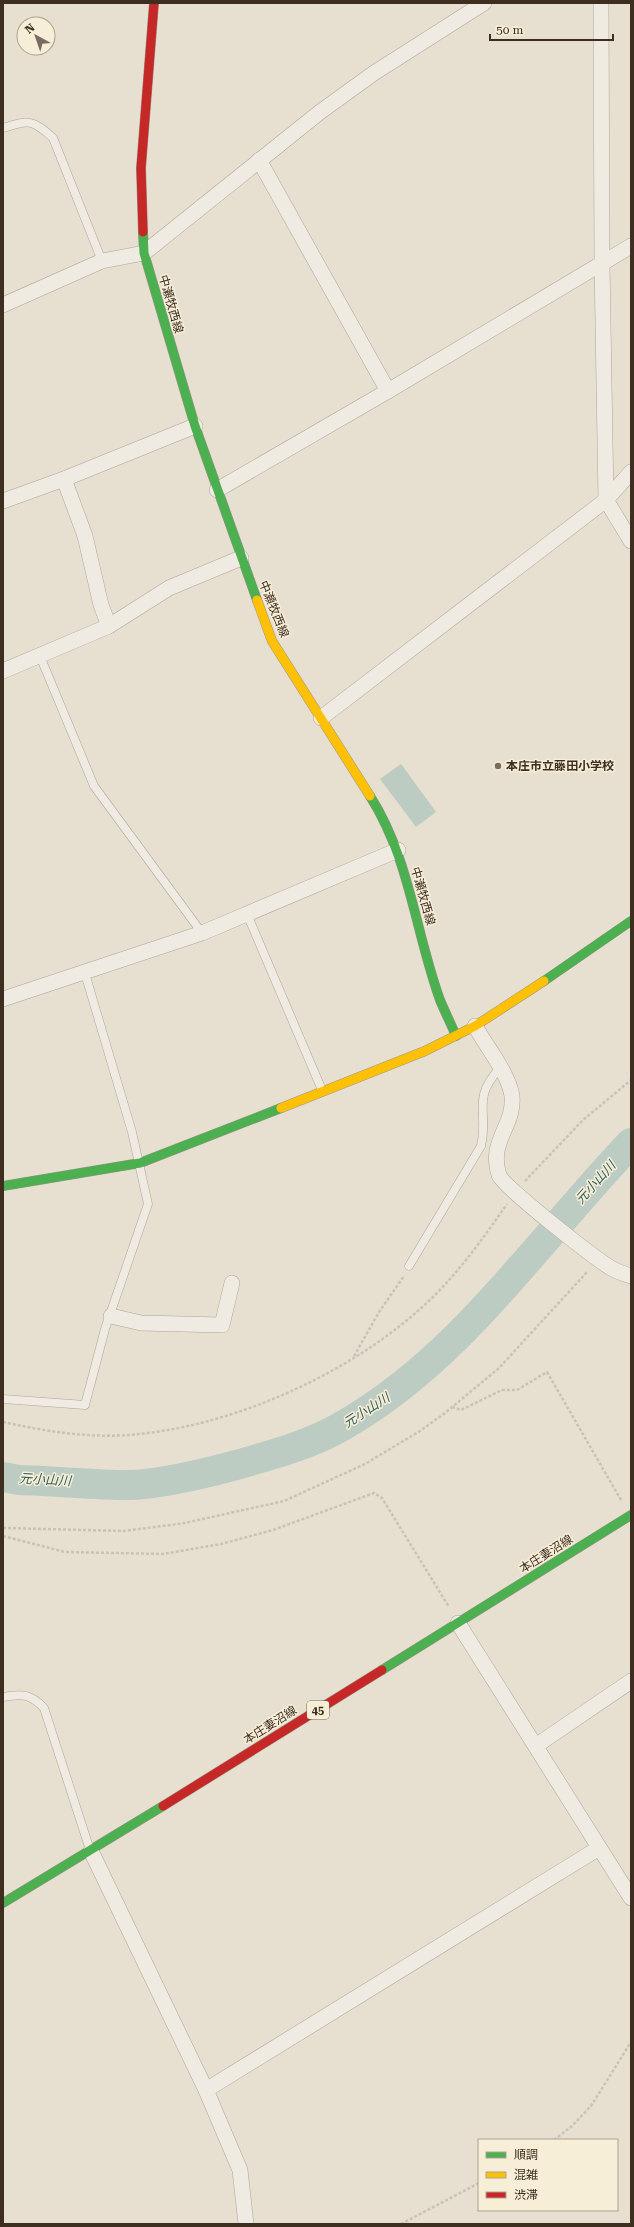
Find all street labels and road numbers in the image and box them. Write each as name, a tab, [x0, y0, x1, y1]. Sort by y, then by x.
street label: 中瀬牧西線	[156, 273, 186, 335]
street label: 中瀬牧西線	[256, 579, 292, 639]
street label: 中瀬牧西線	[408, 865, 438, 927]
street label: 本庄妻沼線	[517, 1532, 575, 1576]
road number: 45	[307, 1701, 329, 1719]
street label: 本庄妻沼線	[241, 1703, 299, 1747]

